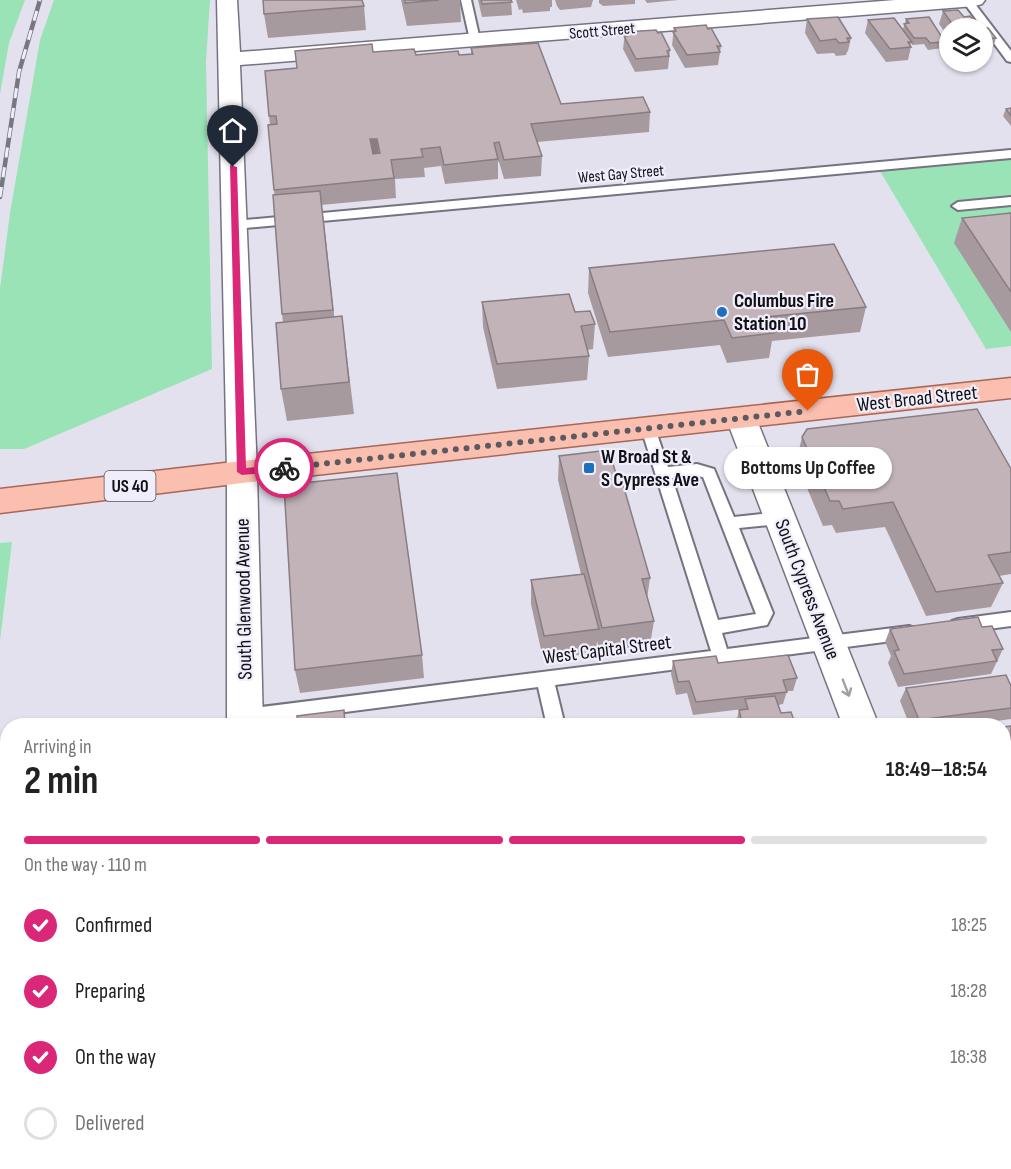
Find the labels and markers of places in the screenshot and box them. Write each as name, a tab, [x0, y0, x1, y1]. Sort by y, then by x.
pin	[207, 105, 258, 167]
place label: Columbus Fire Station 10	[734, 289, 834, 336]
marker: Columbus Fire Station 10	[715, 305, 729, 319]
pin	[782, 349, 833, 411]
place label: W Broad St & S Cypress Ave	[601, 445, 699, 492]
callout: Bottoms Up Coffee	[724, 447, 892, 489]
marker: W Broad St & S Cypress Ave	[582, 461, 596, 475]

